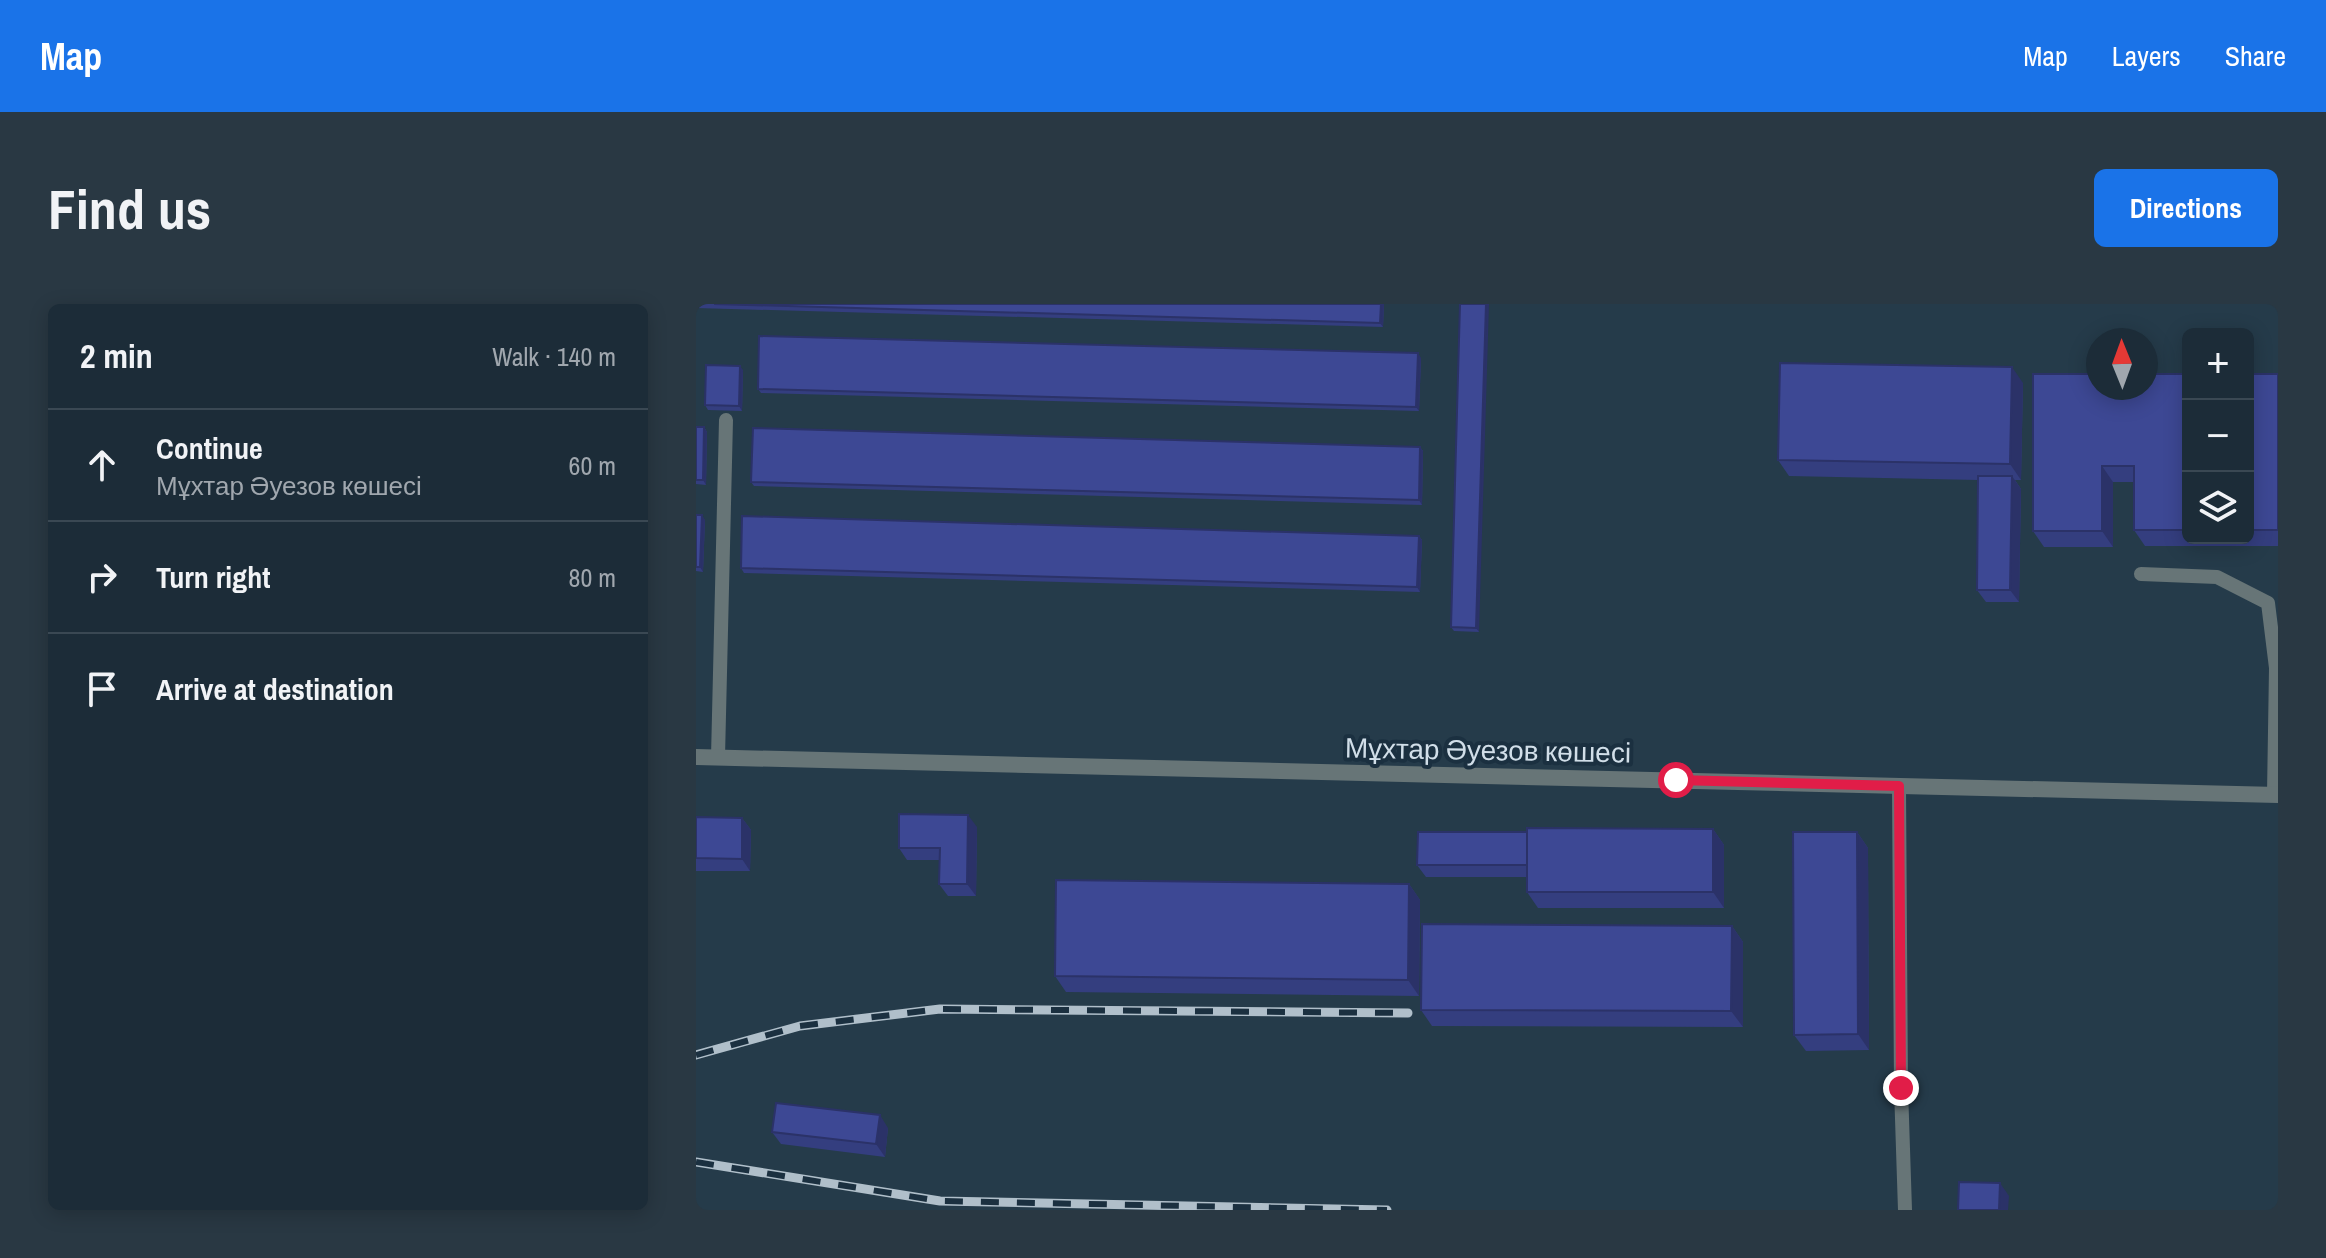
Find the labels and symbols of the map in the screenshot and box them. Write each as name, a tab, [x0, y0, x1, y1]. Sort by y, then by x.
north arrow	[2086, 328, 2158, 400]
street label: Мұхтар Әуезов көшесі	[1345, 729, 1631, 771]
route start	[1658, 762, 1694, 798]
route end	[1883, 1070, 1919, 1106]

